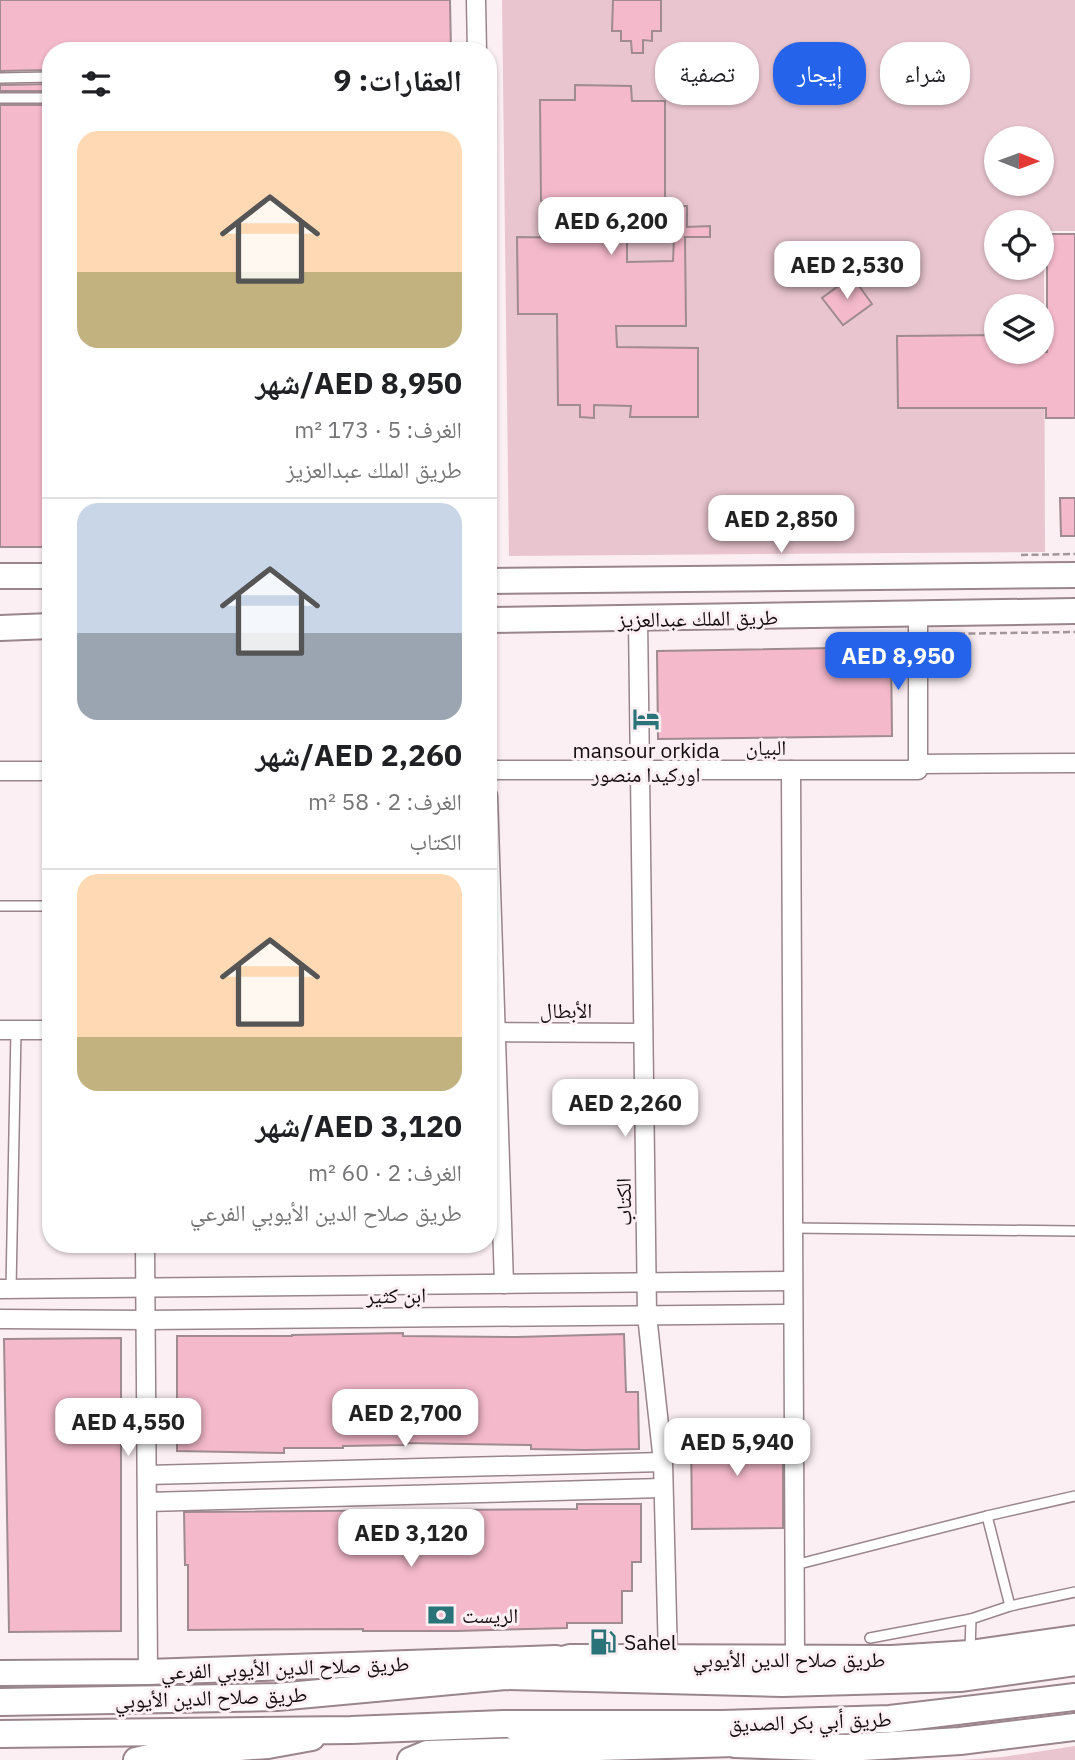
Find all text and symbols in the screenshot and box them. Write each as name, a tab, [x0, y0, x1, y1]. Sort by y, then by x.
chip: تصفية	[655, 42, 759, 105]
chip: إيجار	[773, 42, 866, 105]
chip: شراء	[880, 42, 970, 105]
text: العقارات: 9	[334, 60, 462, 99]
icon: filters	[77, 65, 115, 103]
north arrow	[984, 126, 1054, 196]
map controls	[984, 126, 1054, 364]
icon: home	[207, 176, 333, 302]
pin: AED 6,200	[531, 198, 691, 257]
text: AED 6,200	[554, 205, 668, 235]
button: locate	[984, 210, 1054, 280]
pin: AED 2,530	[767, 242, 927, 301]
text: AED 2,530	[790, 249, 904, 279]
button: layers	[984, 294, 1054, 364]
text: AED 8,950/شهر	[255, 363, 462, 402]
text: الغرف: 5 · 173 m²	[294, 414, 462, 444]
text: طريق الملك عبدالعزيز	[286, 454, 462, 484]
pin: AED 2,850	[701, 496, 861, 555]
text: AED 2,850	[724, 503, 838, 533]
icon: home	[207, 548, 333, 674]
street label: طريق الملك عبدالعزيز	[616, 603, 779, 633]
pin: AED 8,950	[818, 632, 978, 692]
text: AED 8,950	[841, 640, 955, 670]
hotel icon: mansour orkida اوركيدا منصور	[631, 704, 661, 734]
street label: البيان	[746, 733, 786, 761]
text: AED 2,260/شهر	[255, 735, 462, 774]
place label: mansour orkida اوركيدا منصور	[572, 736, 720, 788]
text: الغرف: 2 · 58 m²	[308, 786, 462, 816]
text: الكتاب	[409, 826, 462, 856]
icon: home	[207, 919, 333, 1045]
street label: الأبطال	[540, 996, 592, 1024]
pin: AED 2,260	[545, 1080, 705, 1139]
text: AED 2,260	[568, 1087, 682, 1117]
text: AED 3,120/شهر	[255, 1106, 462, 1145]
text: الغرف: 2 · 60 m²	[308, 1157, 462, 1187]
street label: الكتاب	[609, 1178, 637, 1226]
text: طريق صلاح الدين الأيوبي الفرعي	[190, 1197, 462, 1227]
street label: ابن كثير	[365, 1280, 426, 1310]
pin: AED 2,700	[325, 1390, 485, 1449]
text: AED 2,700	[348, 1397, 462, 1427]
pin: AED 4,550	[48, 1398, 208, 1458]
text: AED 4,550	[71, 1406, 185, 1436]
pin: AED 5,940	[657, 1418, 817, 1478]
text: AED 5,940	[680, 1426, 794, 1456]
pin: AED 3,120	[331, 1510, 491, 1569]
text: AED 3,120	[354, 1517, 468, 1547]
bank icon: الريست	[426, 1600, 456, 1630]
place label: الريست	[462, 1601, 518, 1629]
fuel station icon: Sahel	[588, 1627, 618, 1657]
place label: Sahel	[624, 1628, 677, 1656]
street label: طريق صلاح الدين الأيوبي	[693, 1645, 885, 1676]
street label: طريق صلاح الدين الأيوبي الفرعي	[160, 1649, 410, 1689]
street label: طريق صلاح الدين الأيوبي	[114, 1680, 308, 1718]
street label: طريق أبي بكر الصديق	[728, 1704, 892, 1741]

